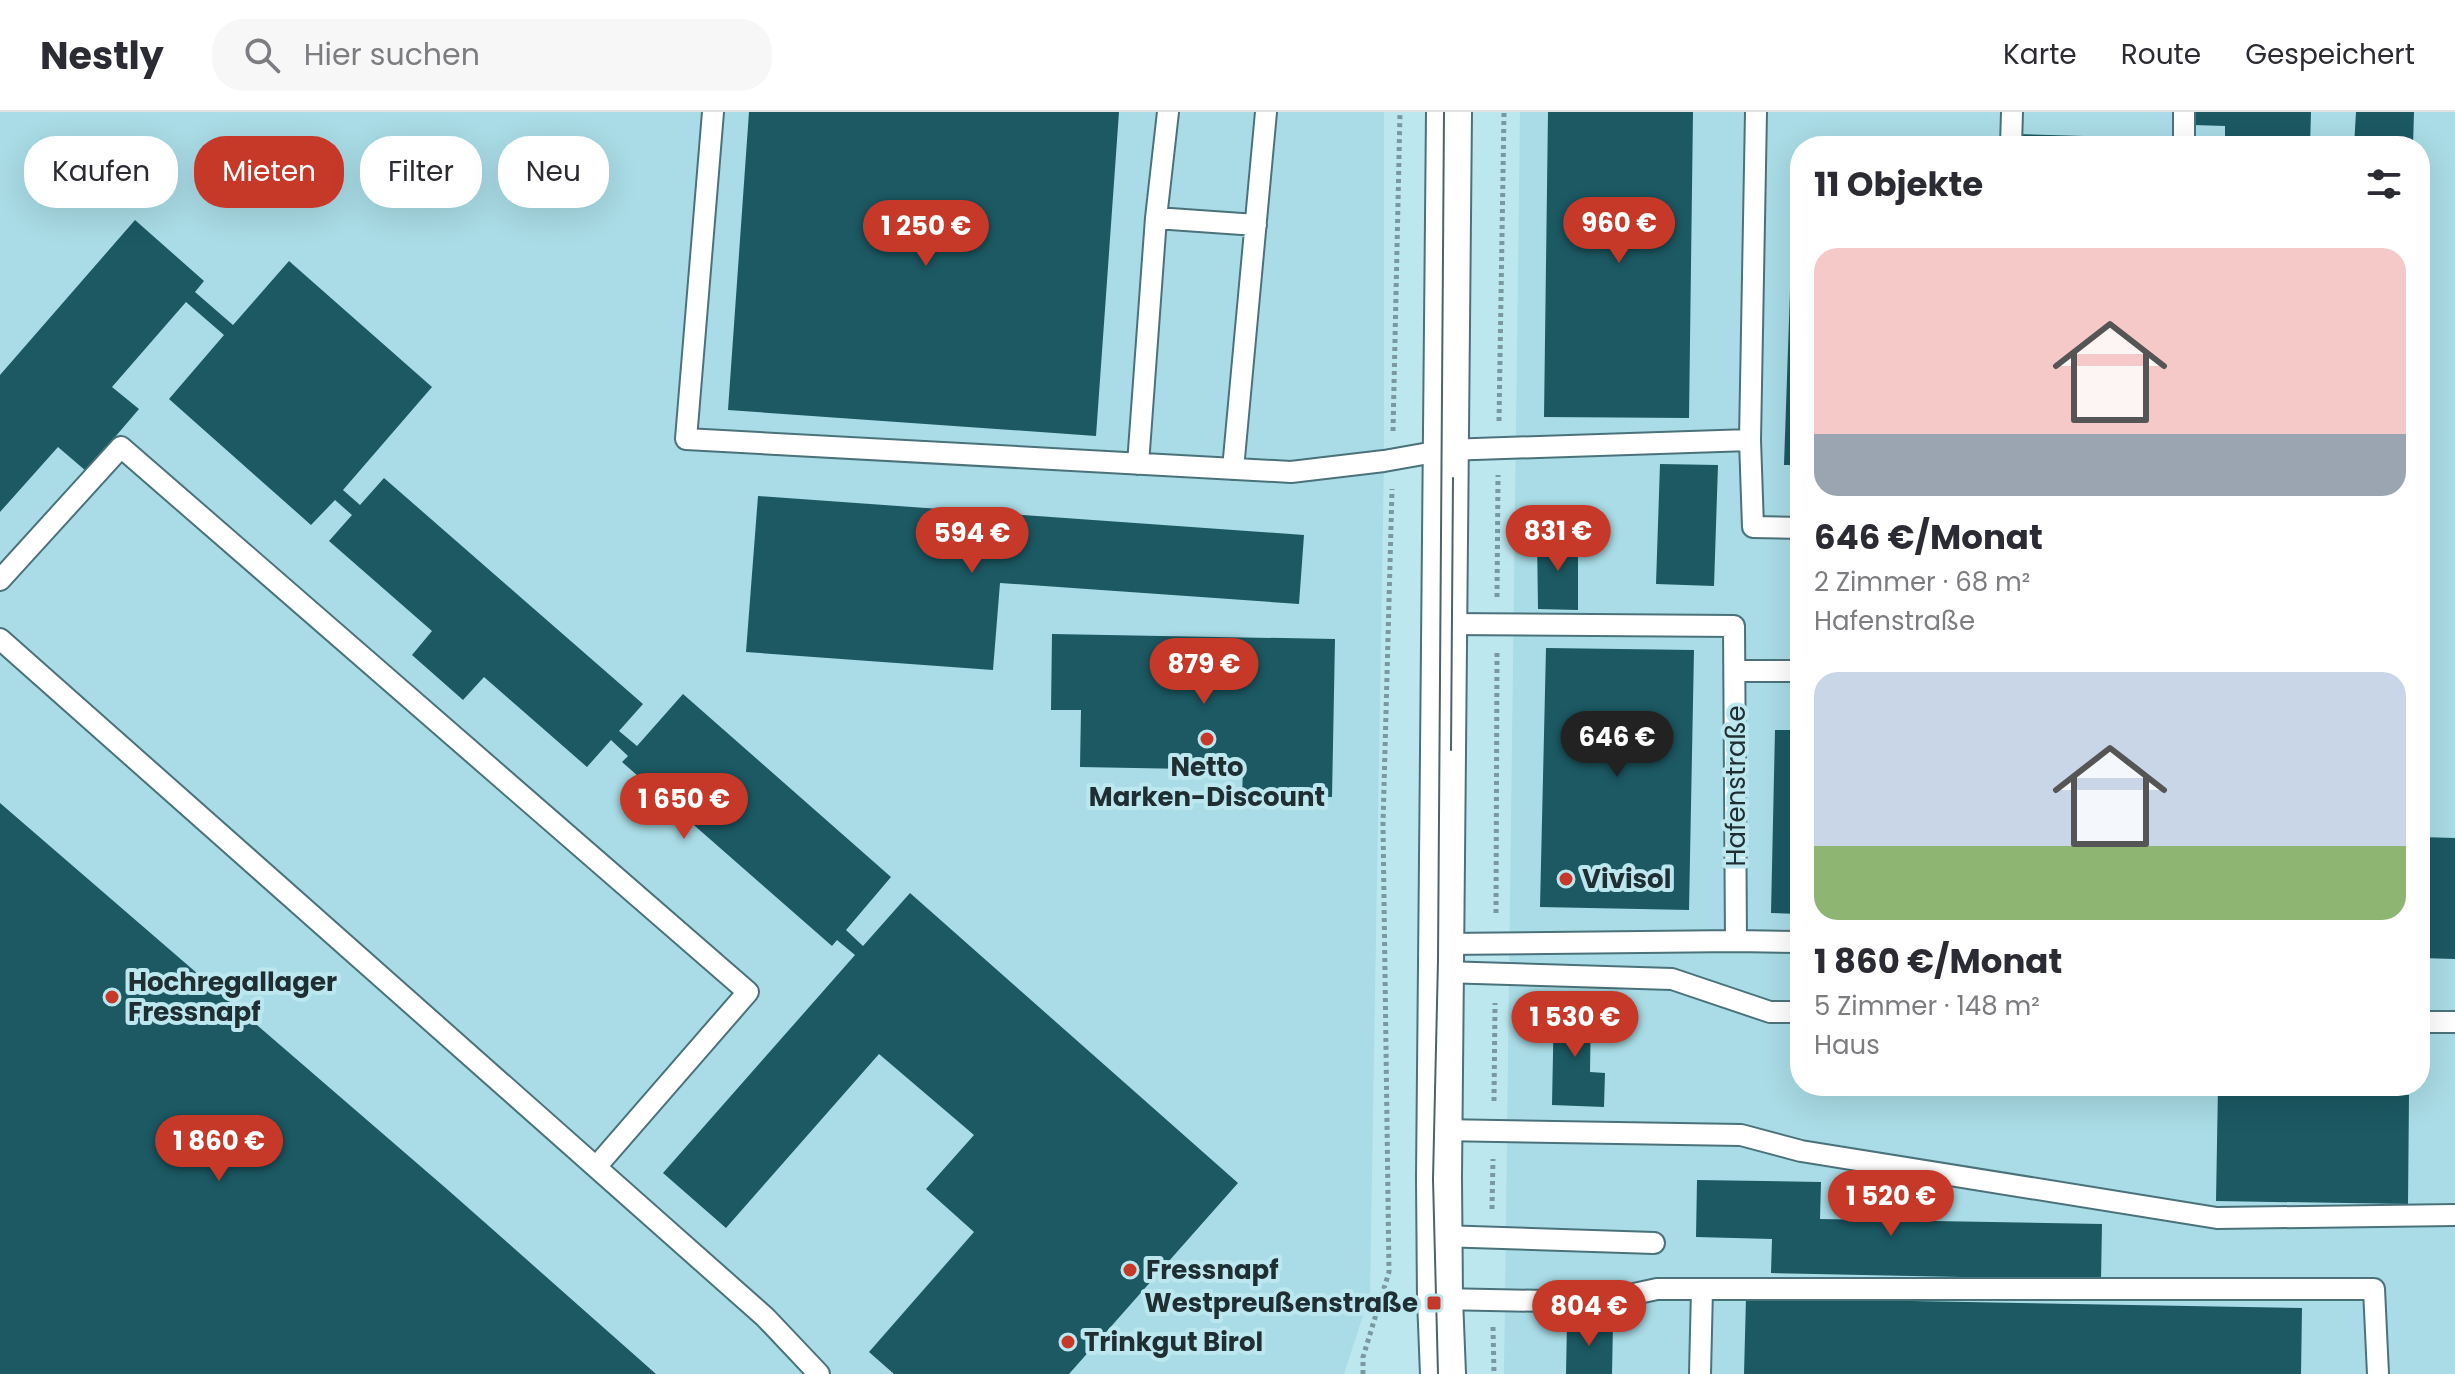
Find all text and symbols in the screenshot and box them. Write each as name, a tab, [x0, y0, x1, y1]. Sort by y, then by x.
search box	[212, 19, 772, 91]
text: Nestly	[40, 29, 164, 82]
icon: search	[240, 33, 284, 77]
text: Hier suchen	[304, 33, 480, 76]
text: Karte	[2003, 35, 2077, 74]
text: Route	[2121, 35, 2201, 74]
text: Gespeichert	[2245, 35, 2415, 74]
chip: Kaufen	[24, 136, 178, 208]
chip: Mieten	[194, 136, 344, 208]
chip: Filter	[360, 136, 482, 208]
chip: Neu	[498, 136, 609, 208]
text: 11 Objekte	[1814, 160, 1983, 208]
icon: filters	[2362, 162, 2406, 206]
pin: 960 €	[1563, 197, 1675, 265]
pin: 1 250 €	[852, 200, 1000, 268]
text: 960 €	[1581, 205, 1657, 241]
text: 1 250 €	[881, 208, 971, 244]
icon: home	[2038, 300, 2182, 444]
pin: 831 €	[1502, 505, 1614, 573]
pin: 594 €	[916, 507, 1028, 575]
text: 831 €	[1524, 513, 1592, 549]
text: 646 €/Monat	[1814, 513, 2043, 561]
text: 594 €	[934, 515, 1010, 551]
text: 2 Zimmer · 68 m²	[1814, 564, 2030, 600]
text: Hafenstraße	[1814, 603, 1975, 639]
pin: 879 €	[1148, 638, 1260, 706]
text: 879 €	[1168, 646, 1240, 682]
street label: Hafenstraße	[1718, 705, 1754, 867]
pin: 646 €	[1561, 711, 1673, 779]
text: 646 €	[1579, 719, 1655, 755]
icon: home	[2038, 724, 2182, 868]
marker: Netto Marken-Discount	[1198, 730, 1216, 748]
place label: Netto Marken-Discount	[1089, 749, 1325, 815]
pin: 1 650 €	[610, 773, 758, 841]
text: 1 650 €	[638, 781, 730, 817]
place label: Vivisol	[1582, 861, 1671, 897]
marker: Vivisol	[1557, 870, 1575, 888]
text: 1 860 €/Monat	[1814, 937, 2062, 985]
place label: Hochregallager Fressnapf	[128, 964, 337, 1030]
marker: Hochregallager Fressnapf	[103, 988, 121, 1006]
text: 5 Zimmer · 148 m²	[1814, 988, 2040, 1024]
pin: 1 530 €	[1501, 991, 1649, 1059]
text: 1 530 €	[1529, 999, 1621, 1035]
text: Haus	[1814, 1027, 1880, 1063]
pin: 1 860 €	[145, 1115, 293, 1183]
text: 1 860 €	[173, 1123, 265, 1159]
pin: 1 520 €	[1817, 1170, 1965, 1238]
text: 1 520 €	[1846, 1178, 1936, 1214]
place label: Fressnapf	[1146, 1252, 1279, 1288]
marker: Fressnapf	[1121, 1261, 1139, 1279]
pin: 804 €	[1533, 1280, 1645, 1348]
place label: Westpreußenstraße	[1144, 1285, 1418, 1321]
text: 804 €	[1550, 1288, 1628, 1324]
marker: Westpreußenstraße	[1425, 1294, 1443, 1312]
place label: Trinkgut Birol	[1084, 1324, 1263, 1360]
marker: Trinkgut Birol	[1059, 1333, 1077, 1351]

